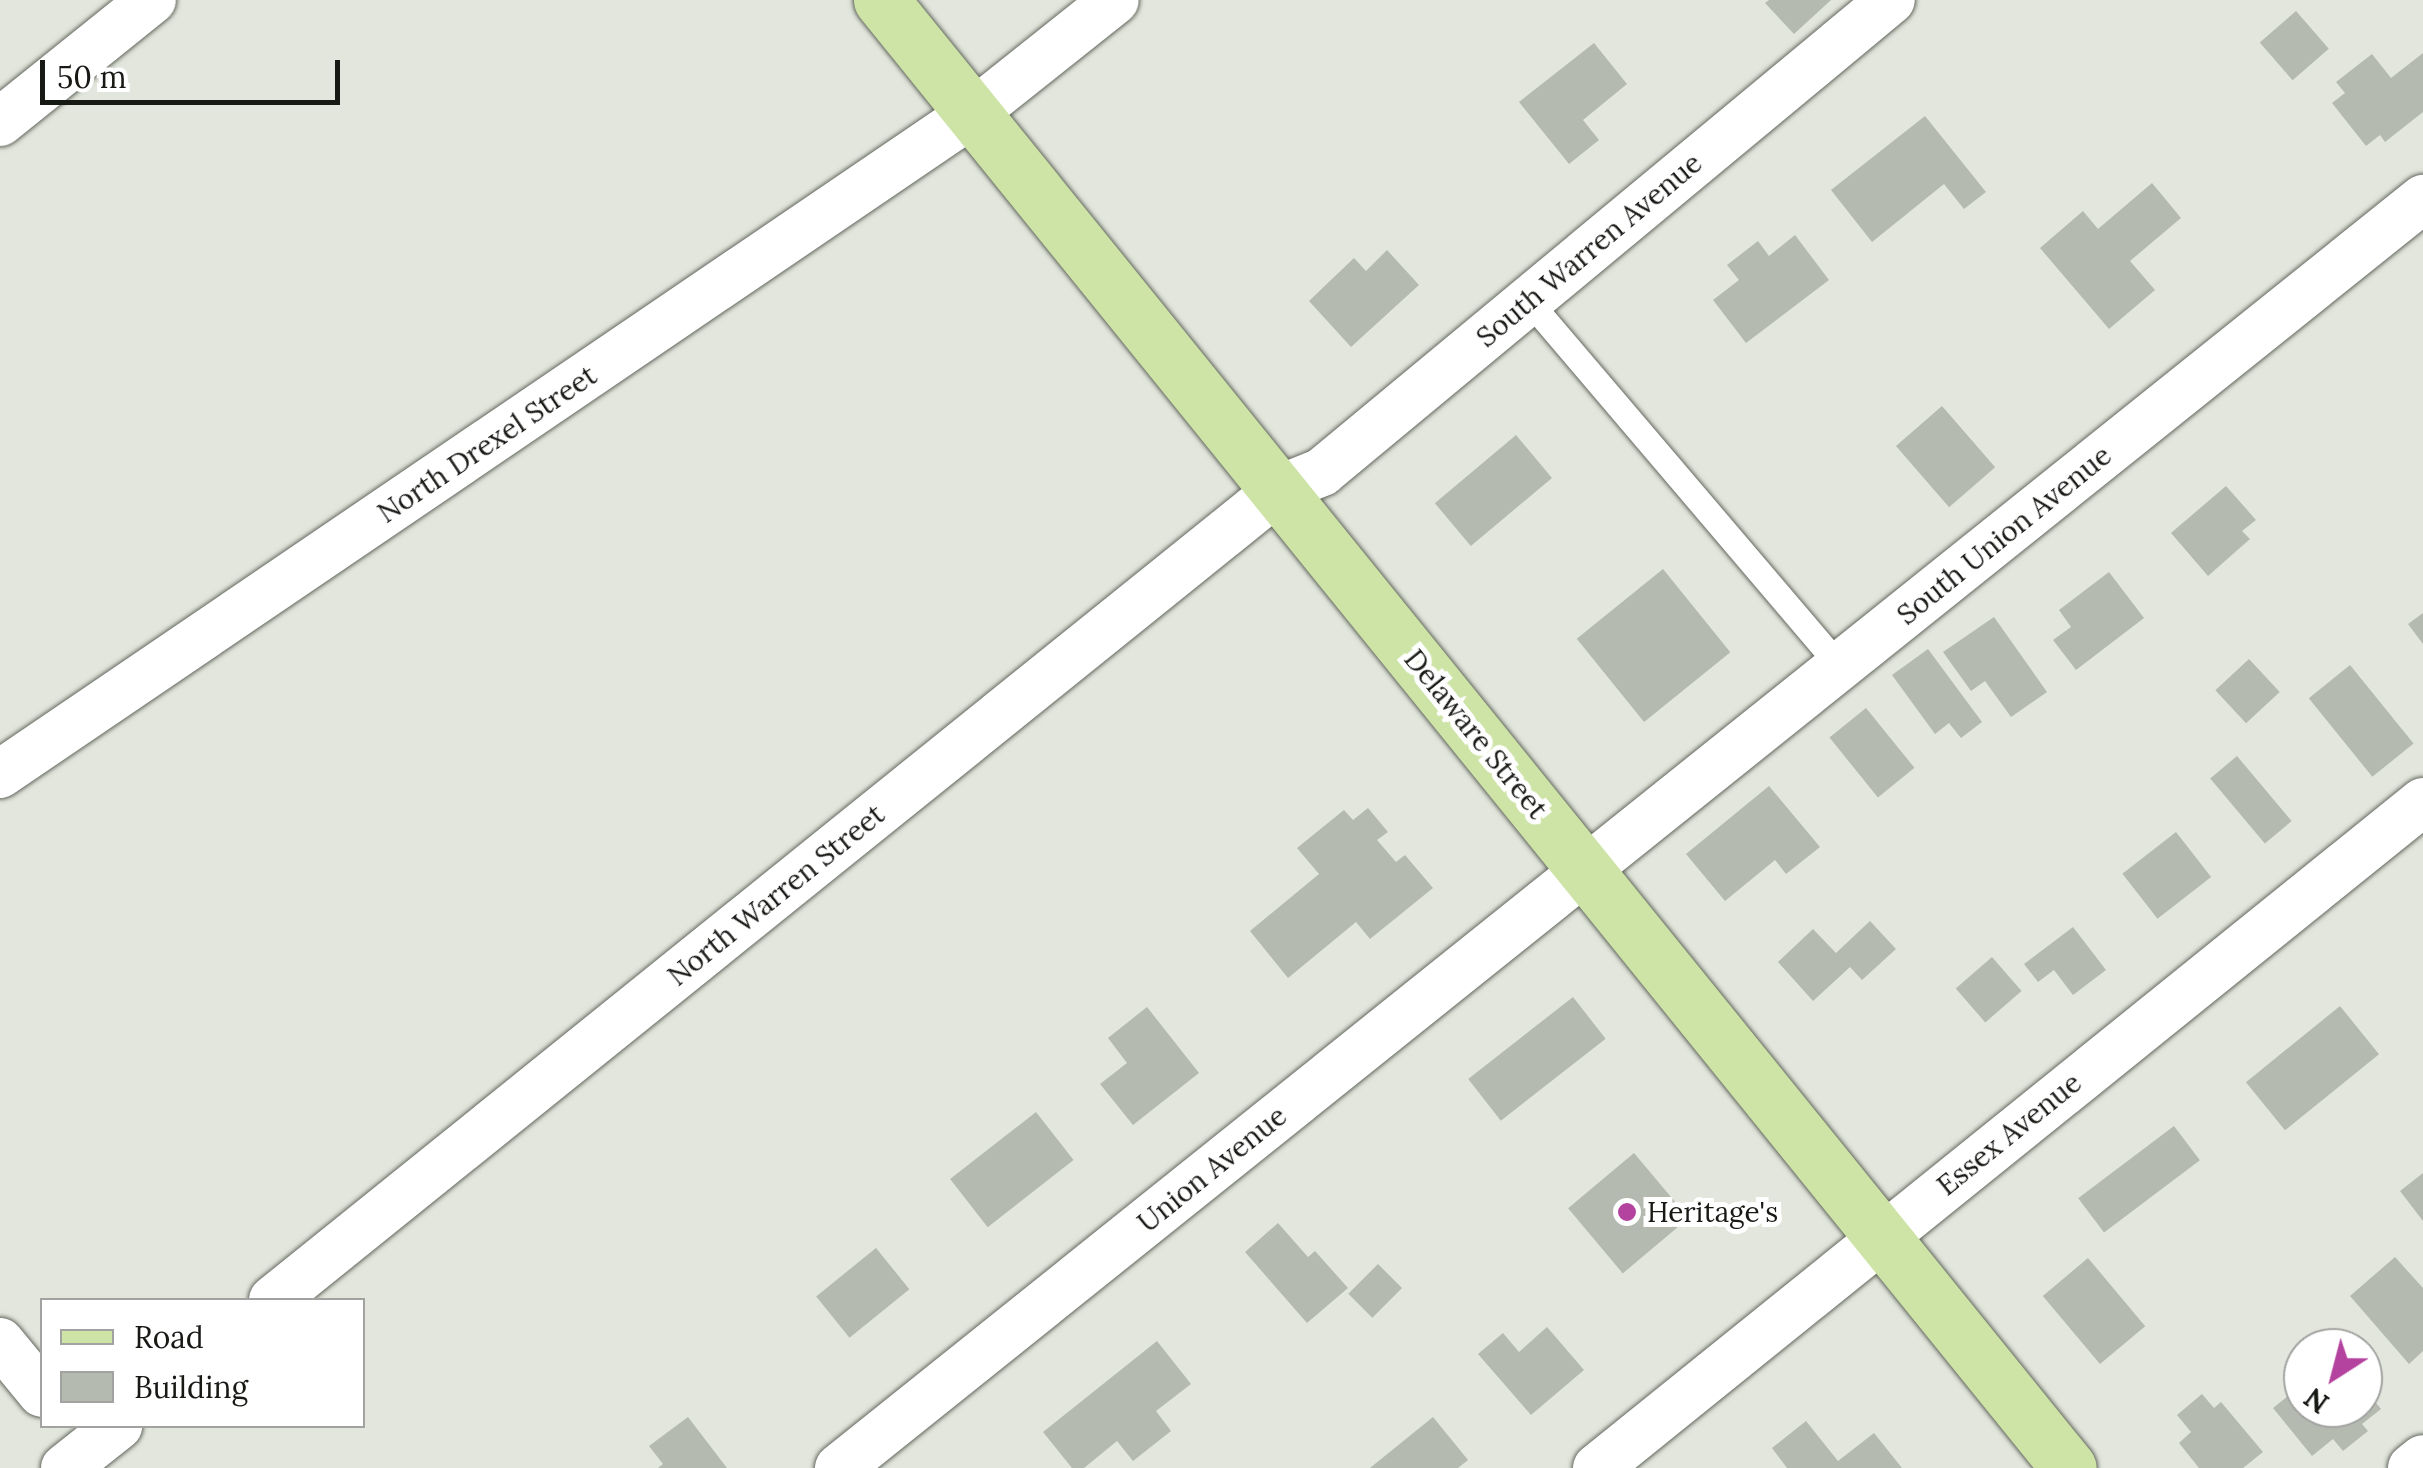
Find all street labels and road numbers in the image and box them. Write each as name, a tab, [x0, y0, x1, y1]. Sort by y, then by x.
street label: South Warren Avenue	[1470, 146, 1708, 354]
street label: North Drexel Street	[371, 358, 603, 530]
street label: South Union Avenue	[1890, 438, 2118, 632]
street label: Delaware Street	[1397, 643, 1555, 825]
street label: North Warren Street	[661, 797, 891, 993]
street label: Essex Avenue	[1930, 1066, 2088, 1202]
street label: Union Avenue	[1131, 1099, 1293, 1239]

